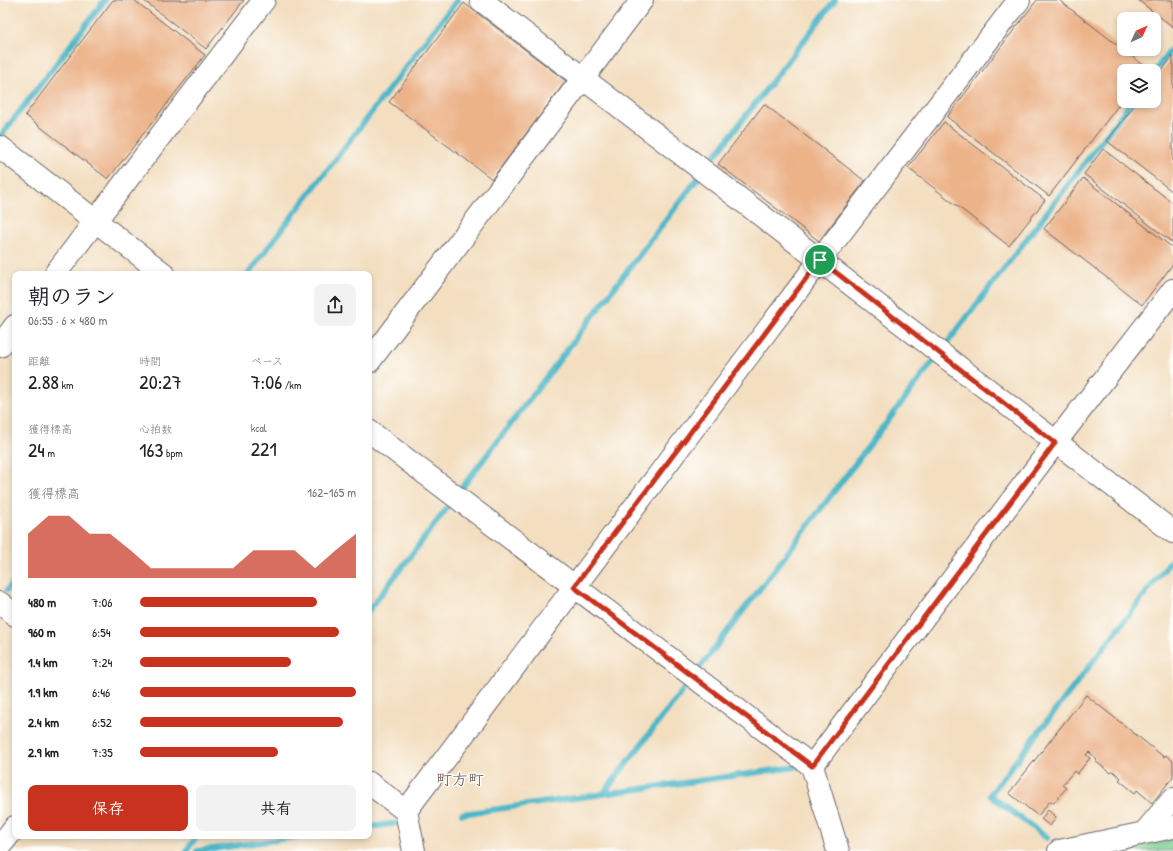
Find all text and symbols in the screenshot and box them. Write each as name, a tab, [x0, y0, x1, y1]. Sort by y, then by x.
north arrow	[1117, 12, 1161, 56]
map controls	[1117, 12, 1161, 108]
button: layers	[1117, 64, 1161, 108]
pin	[803, 243, 837, 277]
icon: arrive	[809, 249, 831, 271]
text: 朝のラン	[28, 281, 116, 311]
button: share	[314, 284, 356, 326]
text: 06:55 · 6 × 480 m	[28, 311, 107, 329]
text: 距離	[28, 354, 50, 368]
text: 時間	[139, 354, 161, 368]
text: ペース	[251, 354, 283, 368]
text: 2.88	[28, 368, 59, 395]
text: 20:27	[139, 368, 182, 395]
text: 7:06	[251, 368, 282, 395]
text: km	[59, 378, 74, 392]
text: /km	[282, 378, 301, 392]
text: kcal	[251, 421, 267, 435]
text: 獲得標高	[28, 422, 72, 436]
text: 心拍数	[139, 422, 172, 436]
text: 221	[251, 435, 277, 462]
text: 24	[28, 436, 45, 463]
text: 163	[139, 436, 164, 463]
text: m	[45, 446, 55, 460]
text: bpm	[164, 446, 183, 460]
text: 162–165 m	[307, 483, 356, 501]
text: 獲得標高	[28, 484, 80, 502]
text: 480 m	[28, 593, 56, 611]
text: 7:06	[92, 593, 112, 611]
text: 960 m	[28, 623, 56, 641]
text: 6:54	[92, 623, 111, 641]
text: 1.4 km	[28, 653, 58, 671]
text: 7:24	[92, 653, 112, 671]
text: 1.9 km	[28, 683, 58, 701]
text: 6:46	[92, 683, 110, 701]
text: 2.4 km	[28, 713, 59, 731]
text: 6:52	[92, 713, 112, 731]
text: 2.9 km	[28, 743, 59, 761]
text: 7:35	[92, 743, 113, 761]
district label: 町方町	[436, 768, 484, 790]
button: 保存	[28, 785, 188, 831]
button: 共有	[196, 785, 356, 831]

